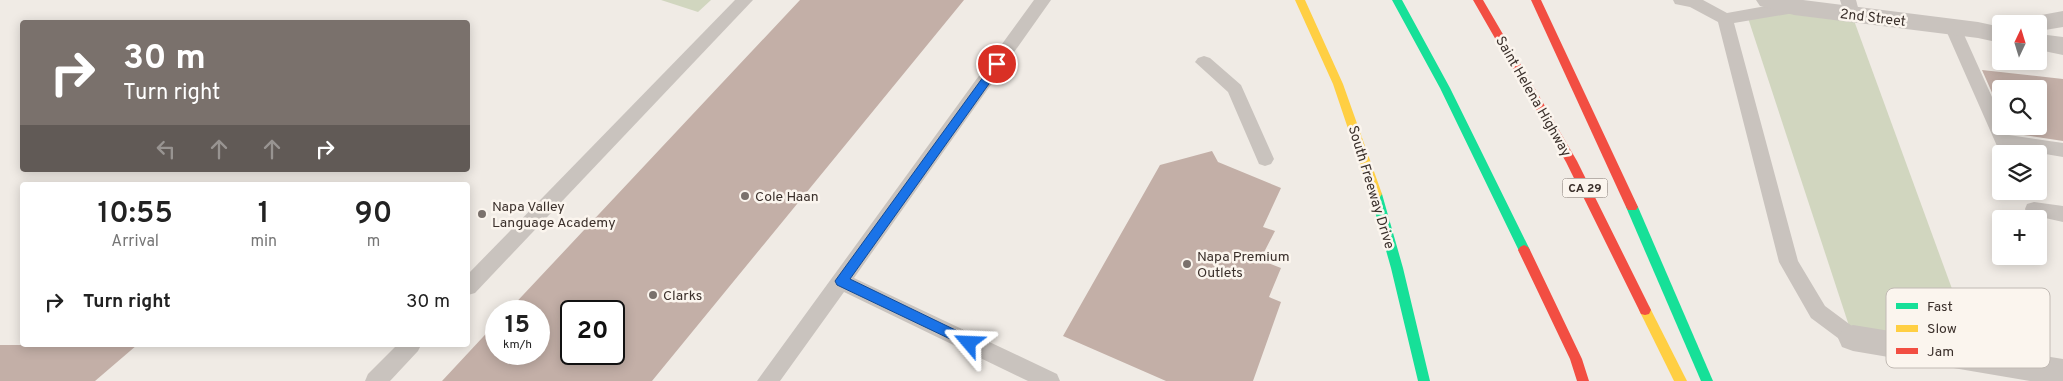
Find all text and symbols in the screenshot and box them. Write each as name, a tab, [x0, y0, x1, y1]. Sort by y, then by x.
street label: 2nd Street	[1839, 6, 1907, 31]
north arrow	[1992, 15, 2048, 70]
map controls	[1992, 15, 2047, 265]
street label: Saint Helena Highway	[1491, 33, 1574, 160]
text: 30 m	[123, 37, 206, 81]
icon: right	[40, 40, 105, 105]
pin	[976, 43, 1018, 85]
icon: arrive	[983, 50, 1011, 78]
text: Turn right	[123, 80, 220, 107]
button: search	[1992, 80, 2047, 135]
street label: South Freeway Drive	[1344, 124, 1397, 251]
icon: left	[152, 135, 180, 163]
icon: ahead	[205, 135, 233, 163]
icon: ahead	[258, 135, 286, 163]
icon: right	[311, 135, 339, 163]
button: layers	[1992, 145, 2047, 200]
road number: CA 29	[1562, 178, 1608, 198]
place label: Cole Haan	[755, 189, 819, 206]
marker: Cole Haan	[739, 190, 751, 202]
text: 10:55	[98, 196, 173, 233]
text: 1	[258, 196, 270, 233]
text: 90	[355, 196, 392, 233]
place label: Napa Valley Language Academy	[492, 199, 616, 232]
marker: Napa Valley Language Academy	[476, 208, 488, 220]
button: +	[1992, 210, 2047, 265]
text: Arrival	[111, 232, 159, 252]
text: min	[250, 232, 277, 252]
text: m	[367, 232, 380, 252]
place label: Napa Premium Outlets	[1197, 249, 1290, 282]
marker: Napa Premium Outlets	[1181, 258, 1193, 270]
icon: right	[40, 288, 68, 316]
place label: Clarks	[663, 288, 702, 305]
legend	[1886, 288, 2050, 368]
marker: Clarks	[647, 289, 659, 301]
text: Turn right	[83, 290, 171, 314]
text: 30 m	[406, 290, 450, 314]
text: Fast	[1927, 299, 1953, 316]
speed limit sign: 20	[560, 300, 625, 365]
text: 15	[505, 310, 530, 342]
position arrow	[942, 316, 994, 368]
text: Slow	[1927, 321, 1957, 338]
text: km/h	[503, 337, 532, 353]
text: Jam	[1927, 344, 1954, 361]

